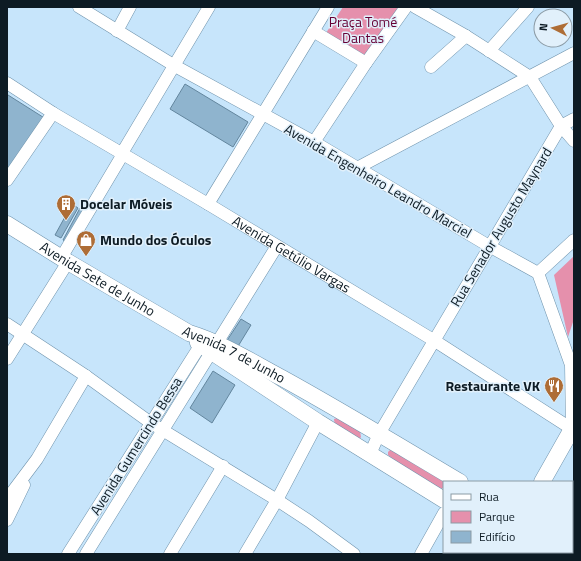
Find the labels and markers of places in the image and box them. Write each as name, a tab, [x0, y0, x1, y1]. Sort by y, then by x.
building icon: Docelar Móveis	[55, 193, 77, 221]
place label: Docelar Móveis	[80, 193, 173, 214]
shop icon: Mundo dos Óculos	[75, 229, 97, 257]
place label: Mundo dos Óculos	[100, 229, 212, 250]
place label: Restaurante VK	[446, 375, 541, 396]
restaurant icon: Restaurante VK	[543, 375, 565, 403]

